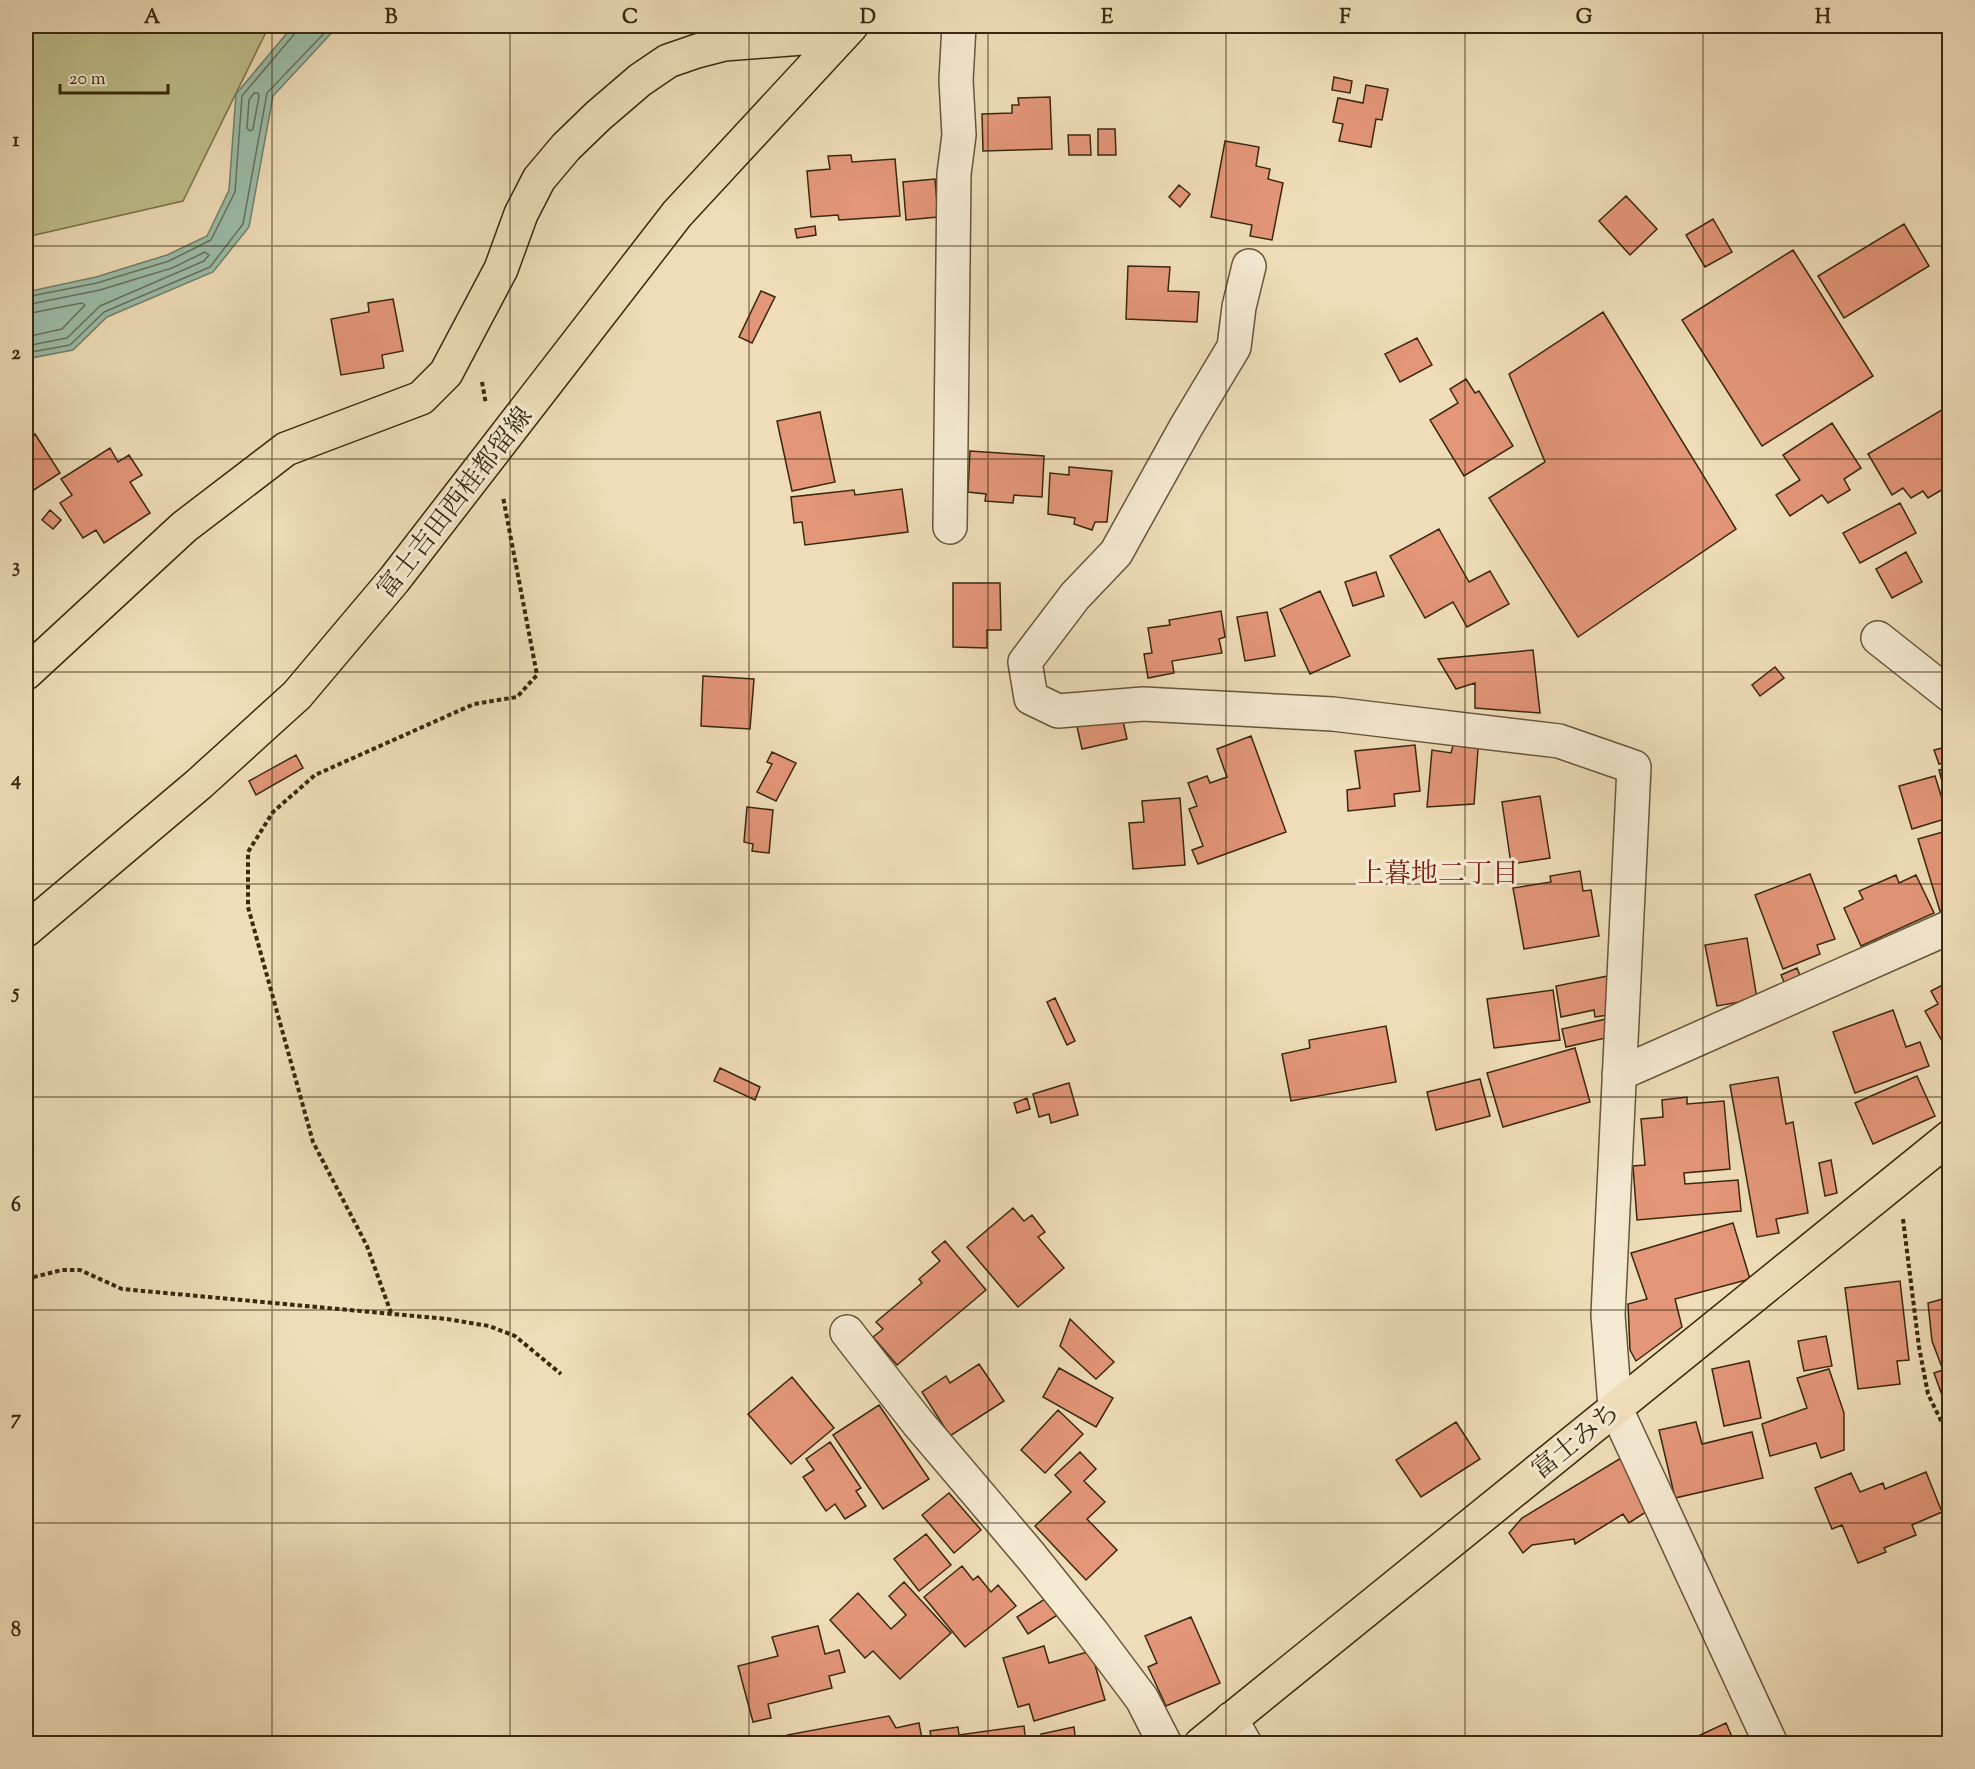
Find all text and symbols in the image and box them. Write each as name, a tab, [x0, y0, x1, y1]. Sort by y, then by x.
text: A	[144, 4, 161, 33]
text: B	[385, 4, 398, 33]
text: C	[622, 4, 638, 33]
text: D	[860, 4, 876, 33]
text: E	[1101, 4, 1114, 33]
text: F	[1339, 4, 1351, 33]
text: G	[1576, 4, 1593, 33]
text: H	[1815, 4, 1831, 33]
scale bar	[60, 57, 168, 95]
text: 20 m	[69, 67, 106, 93]
text: 1	[13, 127, 20, 156]
text: 2	[11, 340, 21, 369]
street label: 富士吉田西桂都留線	[369, 400, 543, 607]
text: 3	[12, 553, 20, 582]
text: 4	[10, 766, 21, 795]
district label: 上暮地二丁目	[1357, 856, 1519, 895]
text: 5	[11, 979, 20, 1008]
text: 6	[11, 1192, 21, 1221]
street label: 富士みち	[1525, 1395, 1629, 1489]
text: 7	[11, 1405, 22, 1434]
text: 8	[11, 1617, 21, 1646]

